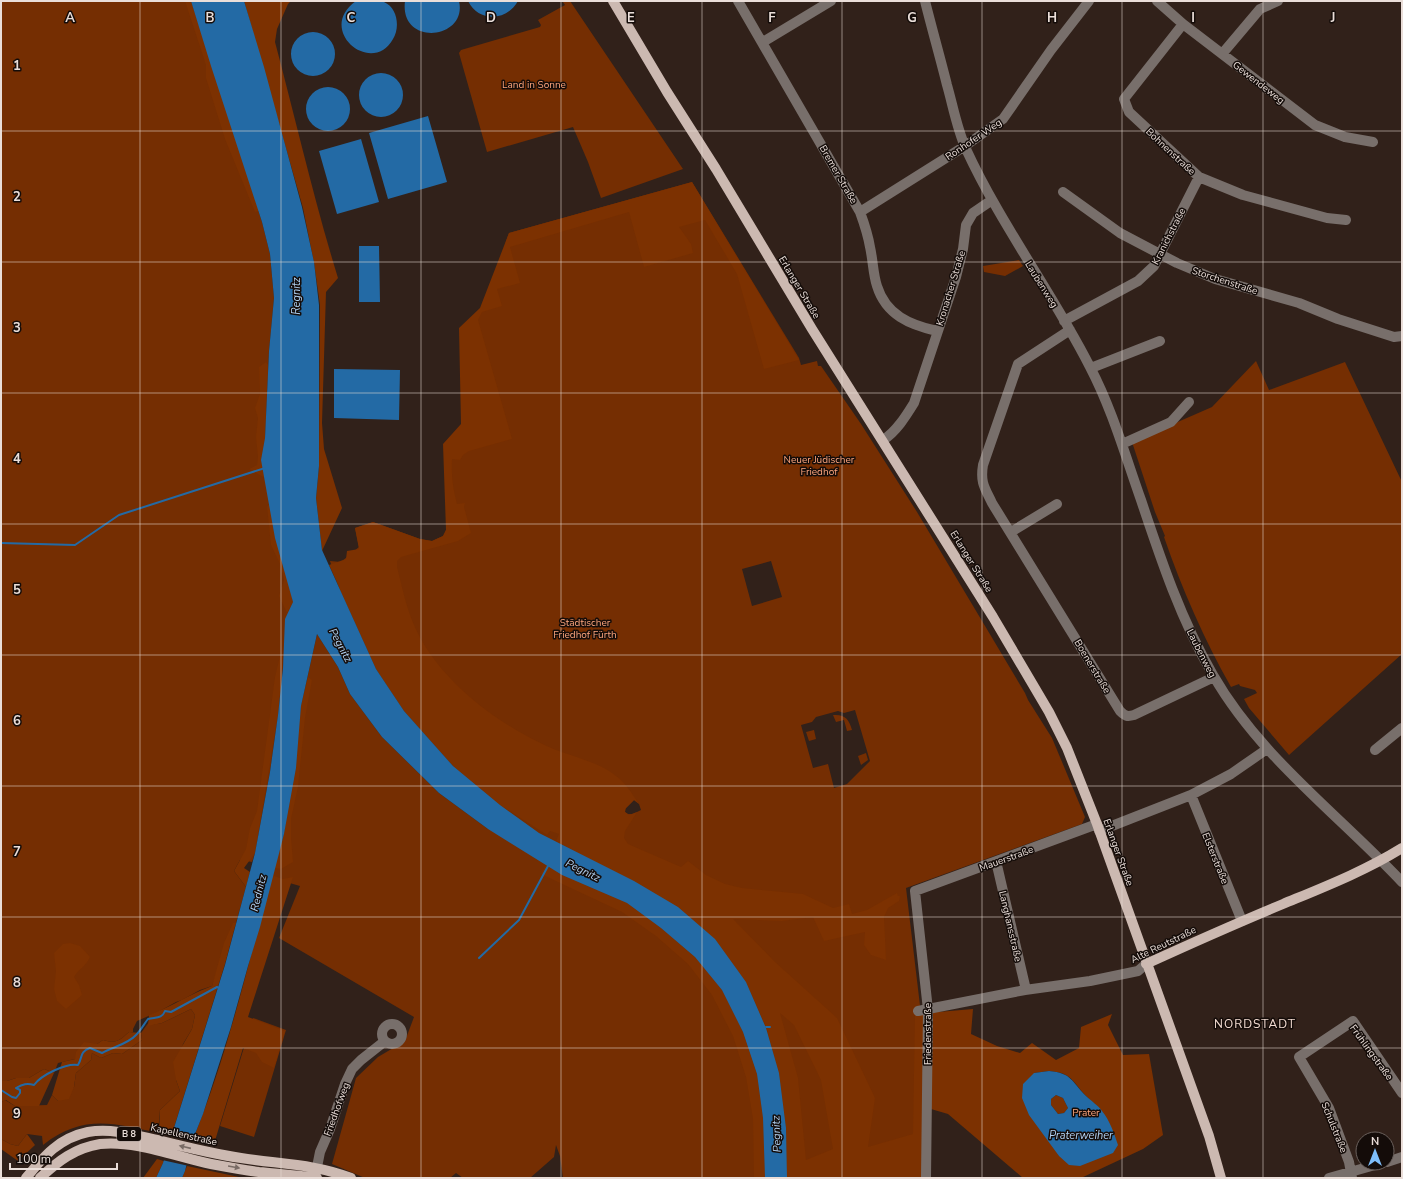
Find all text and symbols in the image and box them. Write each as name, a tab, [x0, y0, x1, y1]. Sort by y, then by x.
text: A	[65, 9, 75, 27]
text: B	[206, 9, 215, 27]
text: C	[347, 9, 356, 27]
text: D	[486, 9, 496, 27]
text: E	[627, 9, 635, 27]
text: F	[768, 9, 776, 27]
text: G	[907, 9, 917, 27]
text: H	[1047, 9, 1057, 27]
text: I	[1191, 9, 1195, 27]
text: J	[1330, 9, 1335, 27]
text: 1	[13, 57, 21, 75]
street label: Gewendeweg	[1229, 58, 1287, 108]
park label: Land in Sonne	[502, 78, 566, 92]
street label: Ronhofer Weg	[943, 116, 1005, 164]
street label: Bohnenstraße	[1142, 125, 1198, 178]
street label: Bremer Straße	[816, 143, 861, 206]
text: 2	[13, 188, 21, 206]
street label: Kranichstraße	[1149, 206, 1189, 267]
street label: Kronacher Straße	[933, 249, 969, 328]
street label: Erlanger Straße	[775, 254, 823, 321]
street label: Laubenweg	[1021, 258, 1061, 311]
street label: Storchenstraße	[1190, 264, 1259, 298]
water label: Regnitz	[289, 276, 304, 315]
text: 3	[13, 319, 21, 337]
text: 4	[13, 450, 21, 468]
park label: Neuer Jüdischer Friedhof	[784, 453, 855, 479]
street label: Erlanger Straße	[947, 528, 996, 595]
text: 5	[13, 581, 21, 599]
park label: Städtischer Friedhof Fürth	[553, 616, 617, 642]
water label: Pegnitz	[325, 625, 356, 666]
street label: Laubenweg	[1183, 627, 1219, 680]
street label: Boenerstraße	[1071, 637, 1114, 696]
text: 6	[13, 712, 21, 730]
street label: Erlanger Straße	[1099, 817, 1137, 888]
street label: Elsterstraße	[1198, 831, 1232, 886]
text: 7	[13, 843, 21, 861]
street label: Mauerstraße	[977, 843, 1035, 875]
water label: Pegnitz	[563, 856, 603, 886]
water label: Rednitz	[247, 872, 270, 913]
street label: Langhansstraße	[995, 889, 1025, 963]
street label: Alte Reutstraße	[1128, 923, 1198, 967]
text: 8	[13, 974, 21, 992]
street label: Friedenstraße	[921, 1003, 935, 1065]
district label: NORDSTADT	[1214, 1016, 1296, 1032]
street label: Frühlingstraße	[1346, 1022, 1396, 1083]
street label: Friedhofweg	[321, 1080, 353, 1138]
street label: Schulstraße	[1318, 1100, 1351, 1155]
text: 9	[13, 1105, 21, 1123]
park label: Prater	[1072, 1106, 1100, 1120]
water label: Pegnitz	[768, 1114, 785, 1153]
street label: Kapellenstraße	[149, 1120, 219, 1149]
road number: B 8	[117, 1127, 141, 1141]
water label: Praterweiher	[1049, 1128, 1114, 1143]
north arrow	[1355, 1131, 1395, 1171]
text: N	[1371, 1134, 1379, 1149]
one-way arrow	[179, 1143, 192, 1149]
scale bar	[10, 1145, 117, 1171]
text: 100 m	[16, 1151, 51, 1167]
one-way arrow	[227, 1165, 240, 1171]

